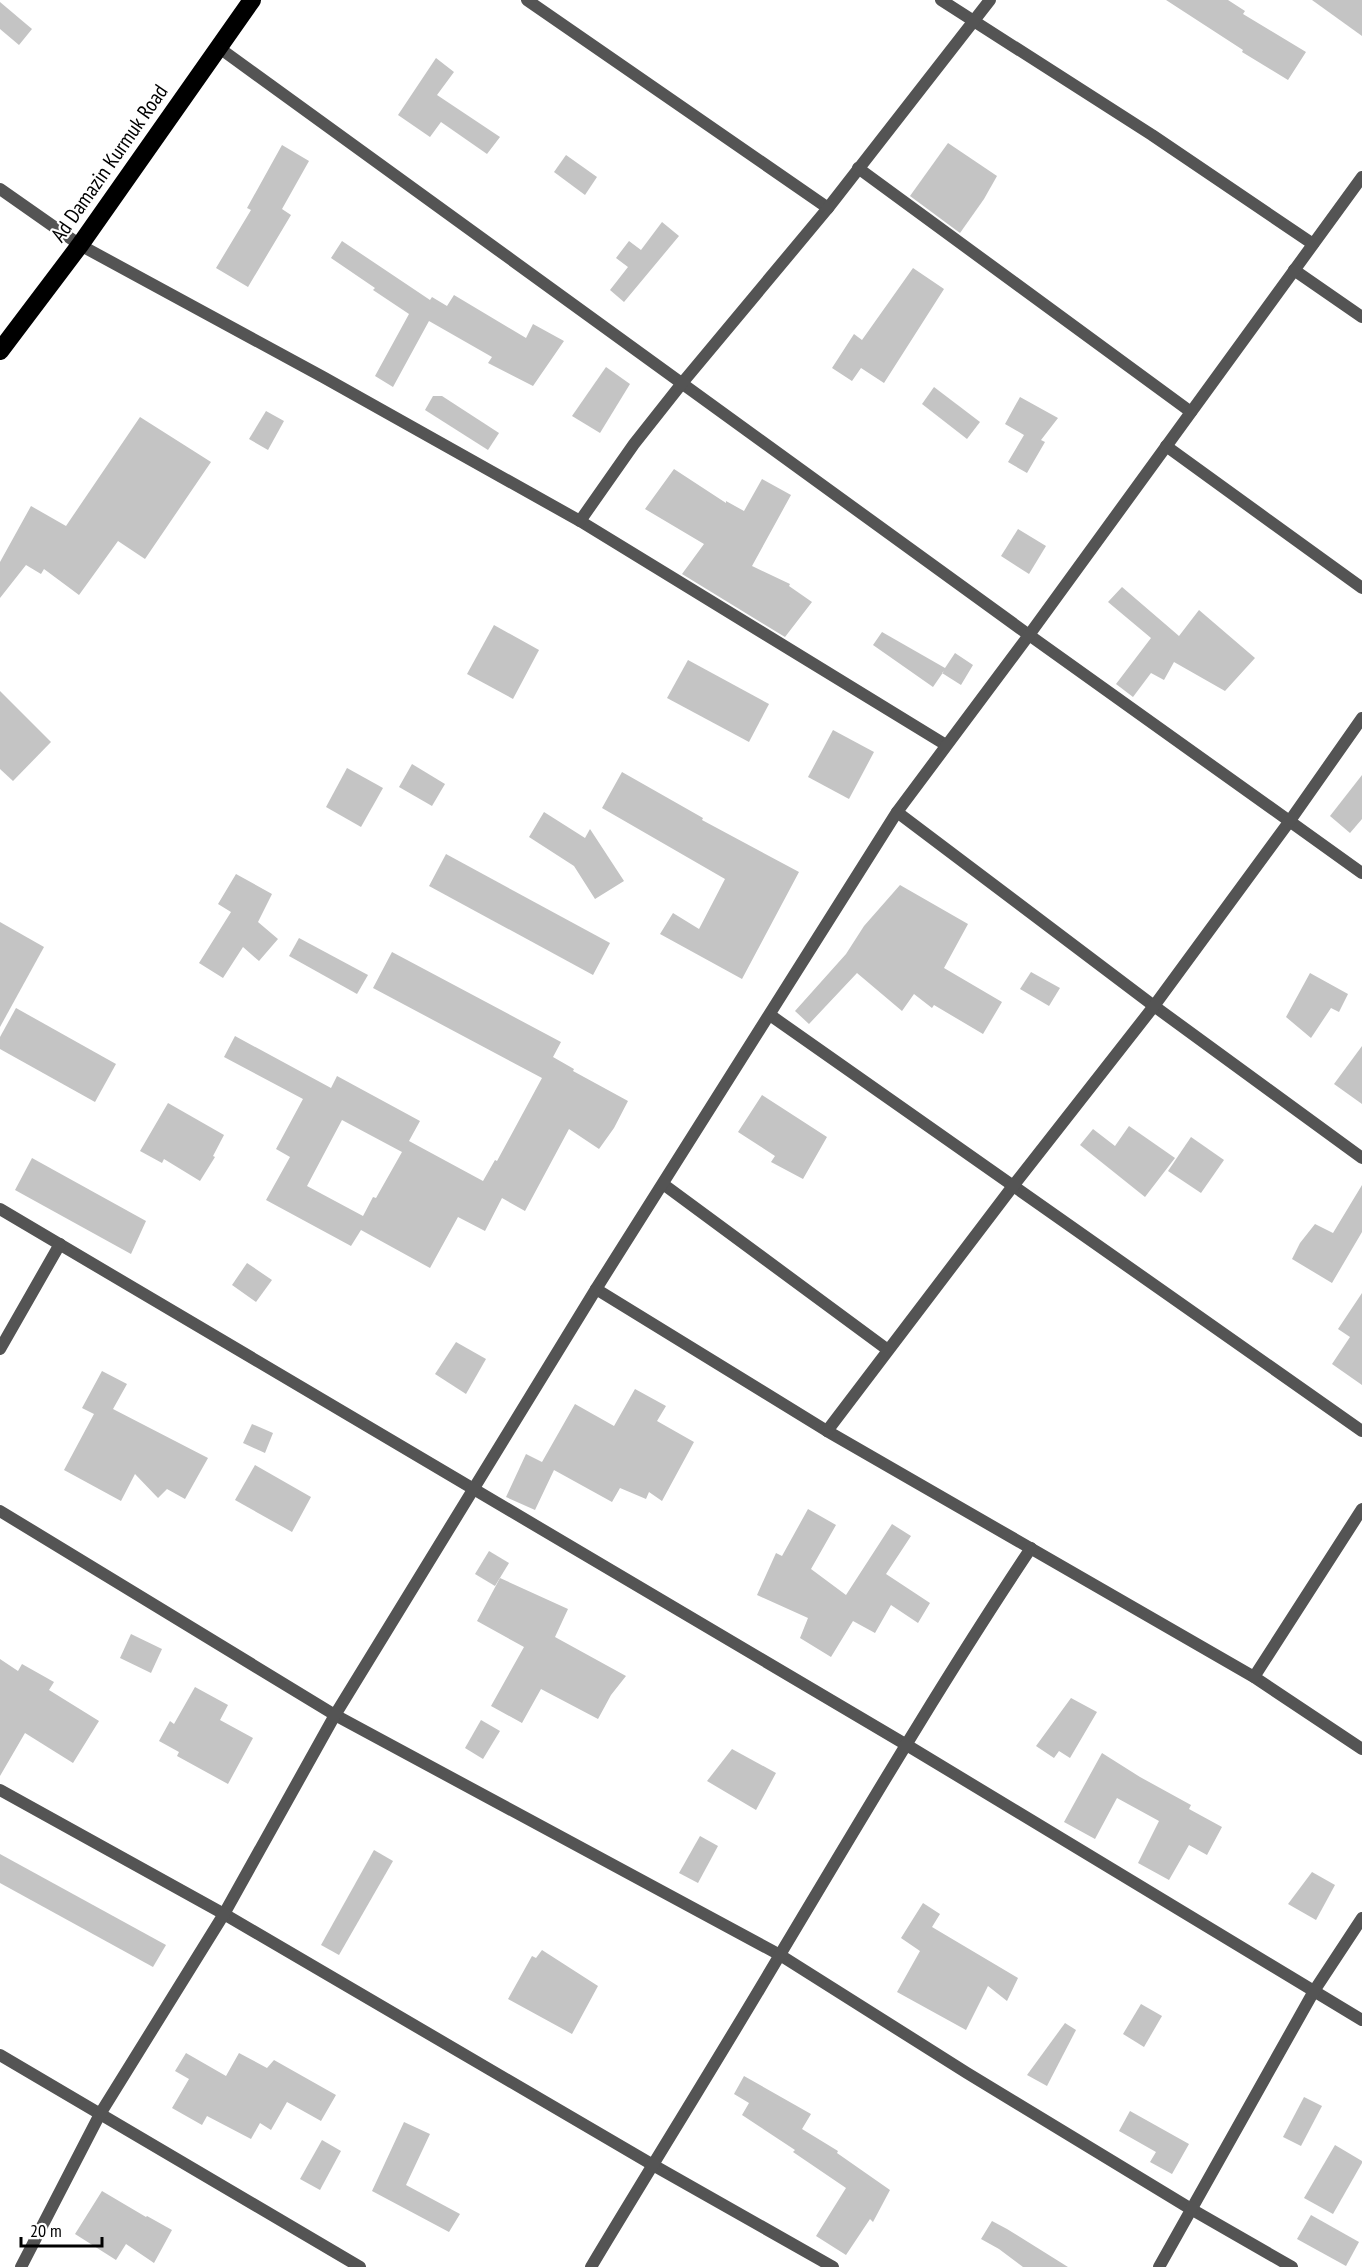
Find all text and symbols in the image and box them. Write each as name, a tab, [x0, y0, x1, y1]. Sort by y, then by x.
street label: Ad Damazin Kurmuk Road	[45, 79, 173, 247]
scale bar	[21, 2210, 102, 2248]
text: 20 m	[30, 2219, 62, 2242]

